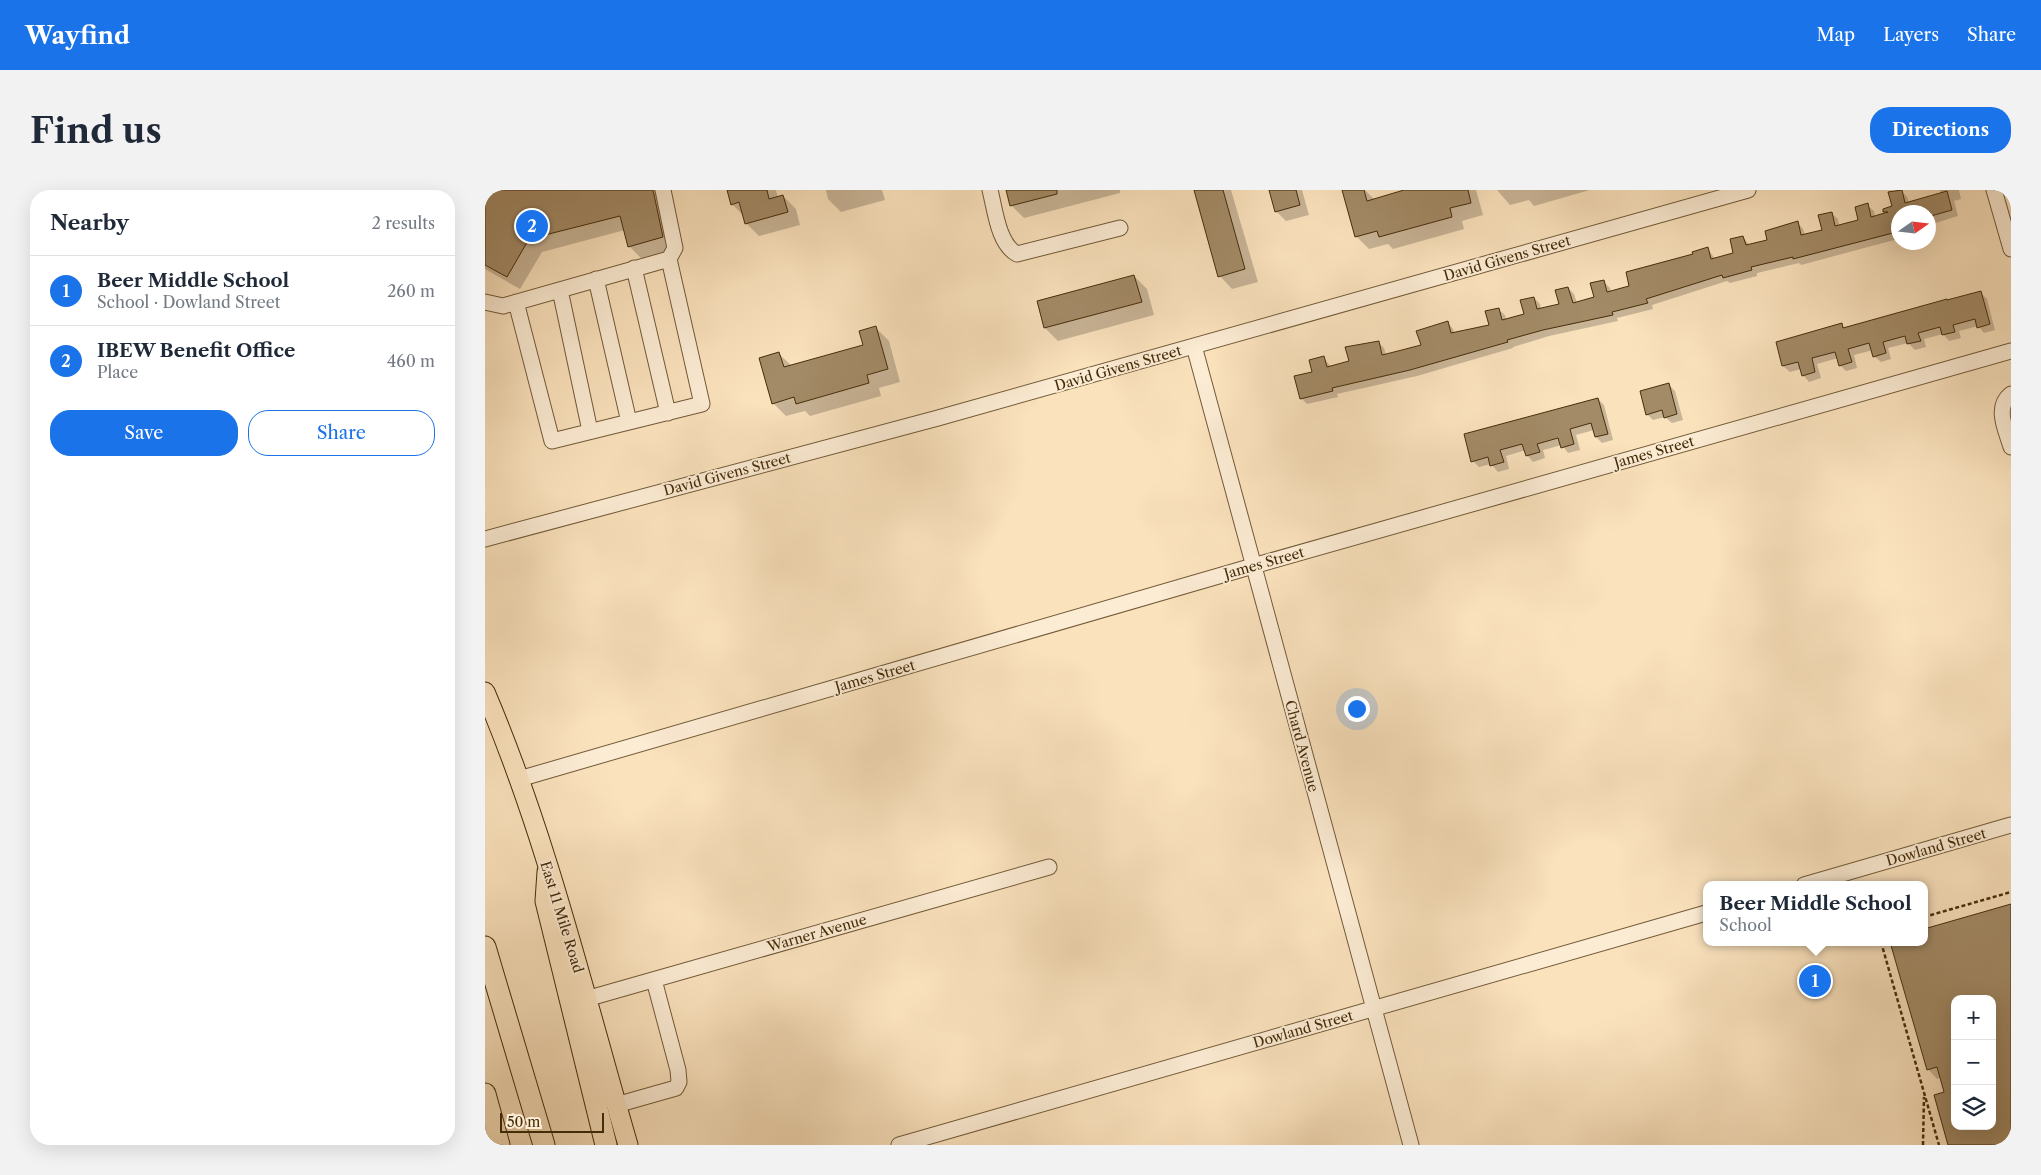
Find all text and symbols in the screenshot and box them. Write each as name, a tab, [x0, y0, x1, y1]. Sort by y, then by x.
text: Wayfind	[25, 21, 130, 50]
text: Map	[1817, 24, 1855, 46]
text: Layers	[1883, 24, 1939, 46]
text: Share	[1967, 24, 2016, 46]
button: Directions	[1870, 107, 2011, 153]
text: Find us	[30, 109, 162, 152]
north arrow	[1891, 205, 1936, 250]
pin: 2	[516, 207, 548, 245]
text: Nearby	[50, 210, 129, 235]
text: 2 results	[372, 213, 435, 233]
street label: David Givens Street	[1441, 231, 1573, 285]
text: Beer Middle School	[97, 269, 289, 292]
text: 1	[62, 281, 70, 301]
text: 260 m	[387, 281, 435, 301]
text: School · Dowland Street	[97, 292, 280, 312]
text: IBEW Benefit Office	[97, 339, 295, 362]
street label: David Givens Street	[1052, 341, 1184, 395]
text: 2	[61, 351, 71, 371]
text: 460 m	[387, 351, 435, 371]
text: Place	[97, 362, 138, 382]
button: Save	[50, 410, 238, 456]
button: Share	[248, 410, 435, 456]
street label: James Street	[1610, 432, 1696, 473]
street label: David Givens Street	[661, 448, 793, 500]
street label: James Street	[1220, 543, 1306, 584]
street label: James Street	[831, 656, 917, 697]
your location	[1344, 696, 1370, 722]
street label: Chard Avenue	[1281, 698, 1323, 794]
street label: Dowland Street	[1884, 824, 1988, 870]
street label: East 11 Mile Road	[536, 859, 588, 976]
popup	[1703, 881, 1928, 946]
text: Beer Middle School	[1719, 892, 1912, 915]
street label: Warner Avenue	[764, 910, 869, 956]
text: School	[1719, 915, 1772, 935]
pin: 1	[1799, 962, 1831, 1000]
map controls	[1951, 995, 1996, 1130]
button: +	[1951, 995, 1996, 1040]
street label: Dowland Street	[1251, 1006, 1355, 1052]
button: −	[1951, 1040, 1996, 1085]
button: layers	[1951, 1085, 1996, 1130]
scale bar	[500, 1110, 604, 1133]
text: 50 m	[507, 1113, 540, 1131]

